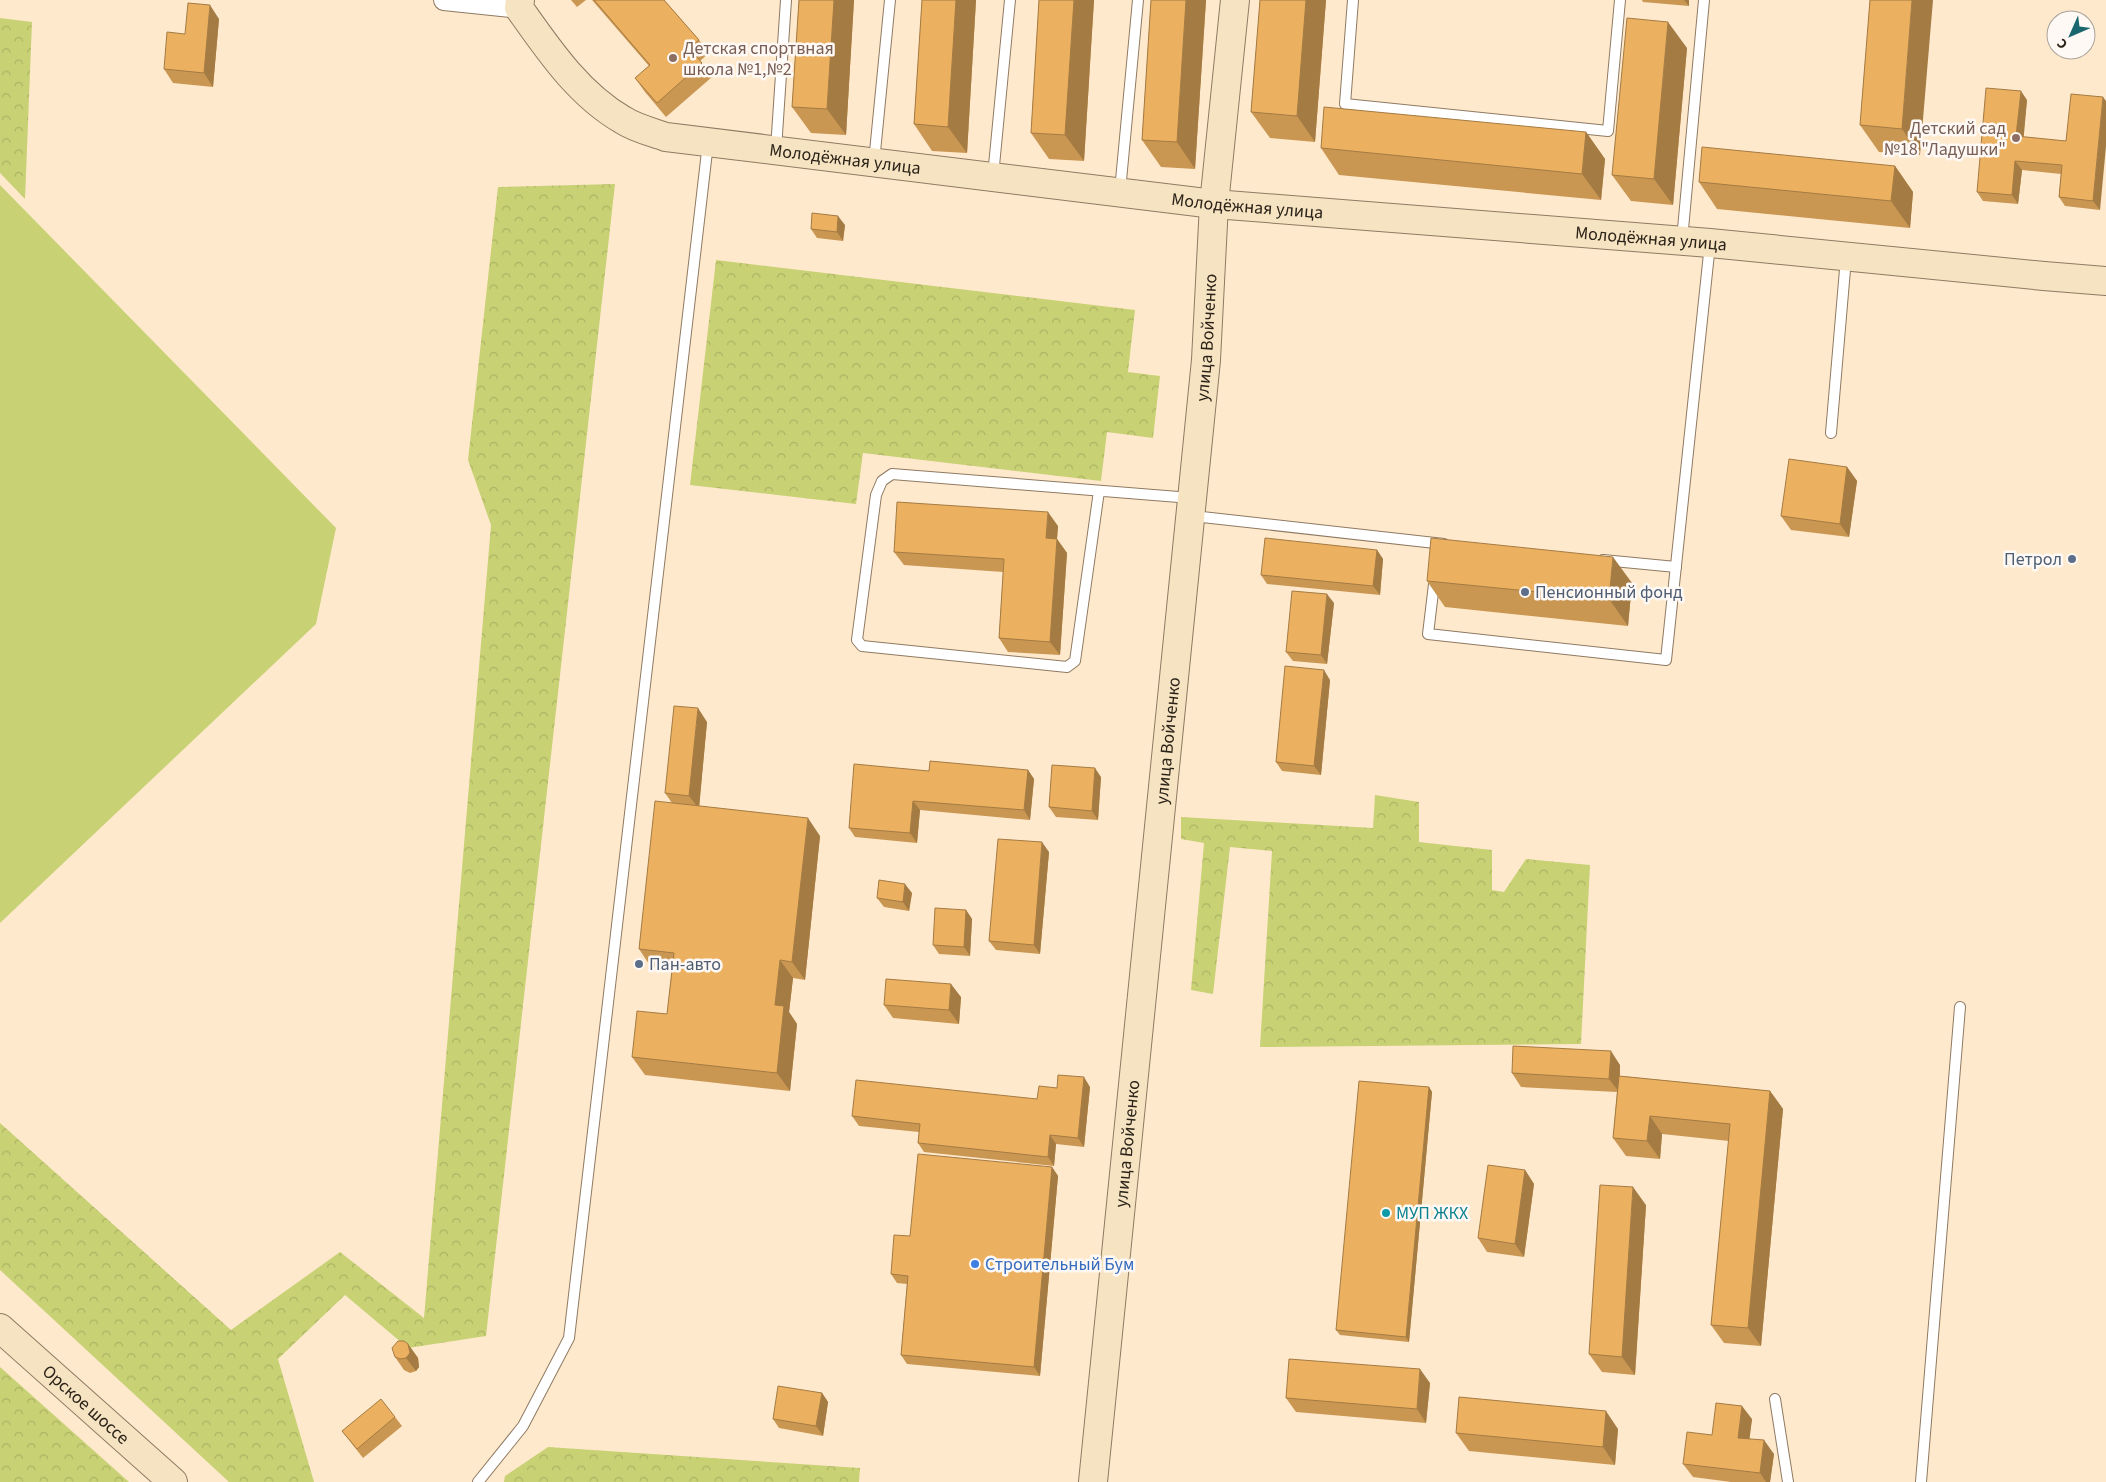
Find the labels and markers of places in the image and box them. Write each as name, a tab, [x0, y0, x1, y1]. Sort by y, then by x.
place label: Детская спортвная школа №1,№2	[683, 36, 834, 82]
marker: Детская спортвная школа №1,№2	[667, 52, 679, 64]
place label: Детский сад №18 "Ладушки"	[1884, 116, 2006, 162]
marker: Детский сад №18 "Ладушки"	[2010, 132, 2022, 144]
place label: Петрол	[2004, 547, 2062, 572]
marker: Петрол	[2066, 553, 2078, 565]
place label: Пенсионный фонд	[1535, 580, 1683, 605]
marker: Пенсионный фонд	[1519, 586, 1531, 598]
place label: Пан-авто	[649, 952, 721, 977]
marker: Пан-авто	[633, 958, 645, 970]
place label: МУП ЖКХ	[1396, 1201, 1468, 1226]
marker: МУП ЖКХ	[1380, 1207, 1392, 1219]
place label: Строительный Бум	[985, 1252, 1134, 1277]
marker: Строительный Бум	[969, 1258, 981, 1270]

